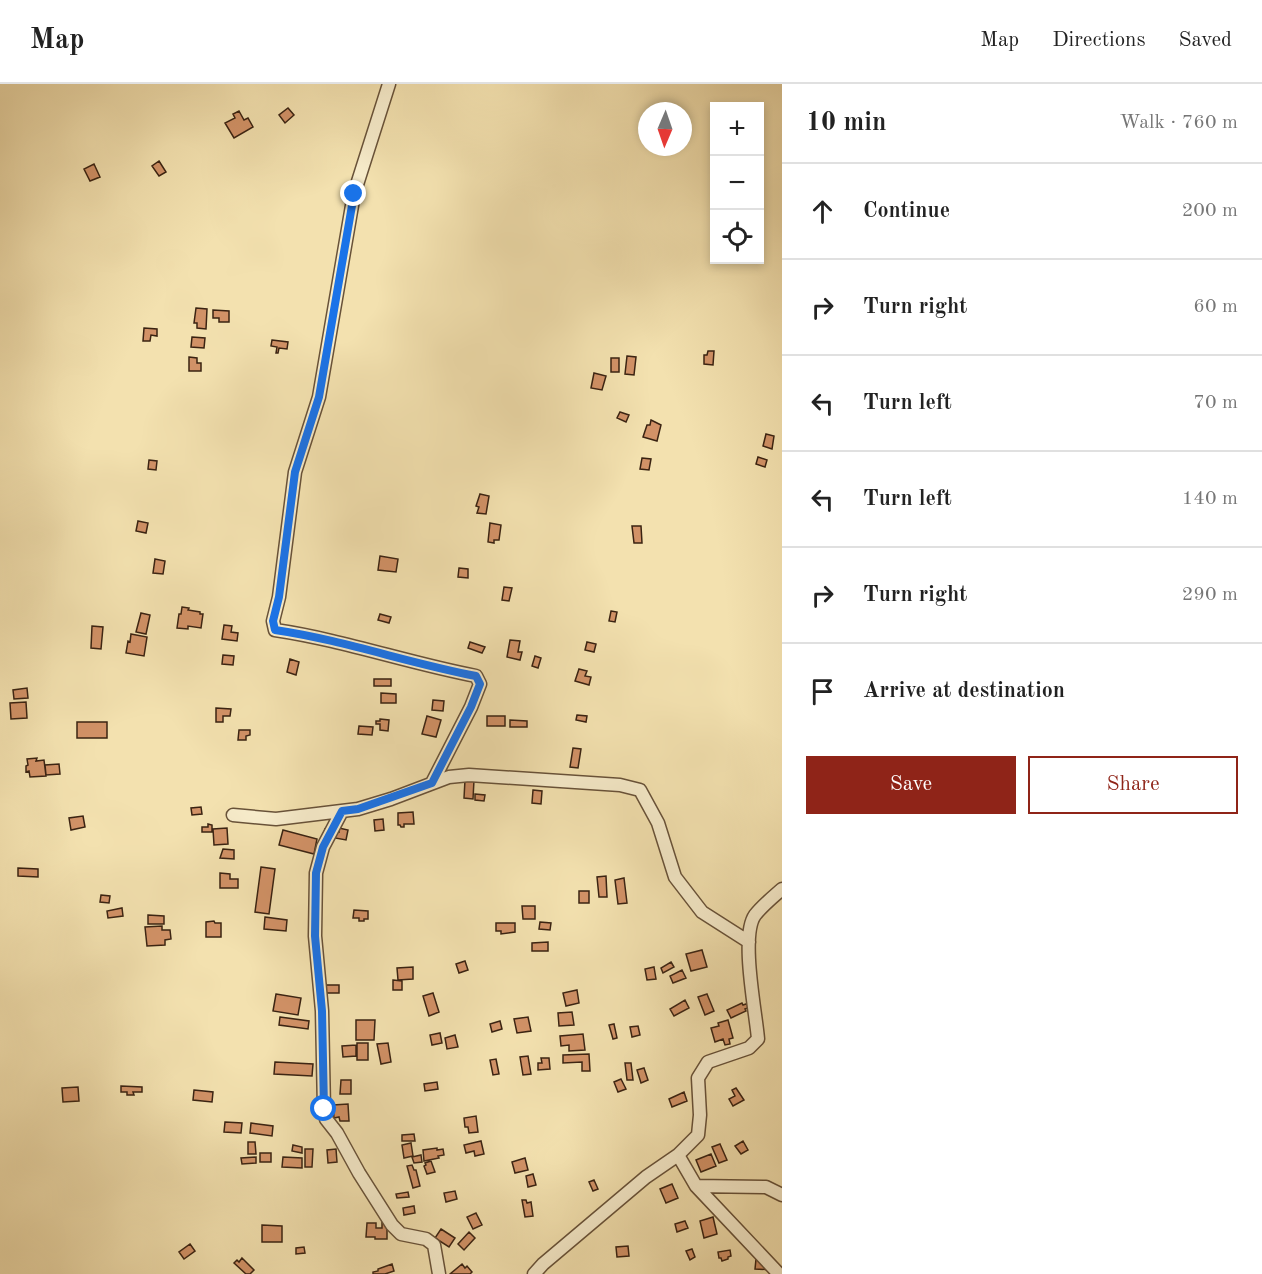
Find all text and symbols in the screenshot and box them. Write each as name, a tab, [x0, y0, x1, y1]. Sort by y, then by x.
text: Map	[30, 27, 84, 55]
text: Map	[980, 30, 1019, 51]
text: Directions	[1052, 30, 1146, 51]
text: Saved	[1179, 30, 1232, 51]
north arrow	[638, 102, 692, 156]
map controls	[710, 102, 764, 264]
button: +	[710, 102, 764, 156]
text: 10 min	[806, 110, 886, 136]
text: Walk · 760 m	[1119, 113, 1238, 133]
button: −	[710, 156, 764, 210]
route end	[340, 180, 366, 206]
icon: ahead	[806, 195, 839, 228]
text: Continue	[863, 200, 950, 222]
text: 200 m	[1182, 201, 1238, 221]
button: locate	[710, 210, 764, 264]
icon: right	[806, 291, 839, 324]
text: Turn right	[863, 296, 967, 318]
text: 60 m	[1193, 297, 1238, 317]
icon: left	[806, 387, 839, 420]
text: Turn left	[863, 392, 952, 414]
text: 70 m	[1193, 393, 1238, 413]
icon: left	[806, 483, 839, 516]
text: Turn left	[863, 488, 952, 510]
text: 140 m	[1182, 489, 1238, 509]
icon: right	[806, 579, 839, 612]
text: Turn right	[863, 584, 967, 606]
text: 290 m	[1182, 585, 1238, 605]
icon: arrive	[806, 675, 839, 708]
text: Arrive at destination	[863, 680, 1065, 702]
button: Save	[806, 756, 1016, 814]
button: Share	[1028, 756, 1238, 814]
route start	[310, 1095, 336, 1121]

